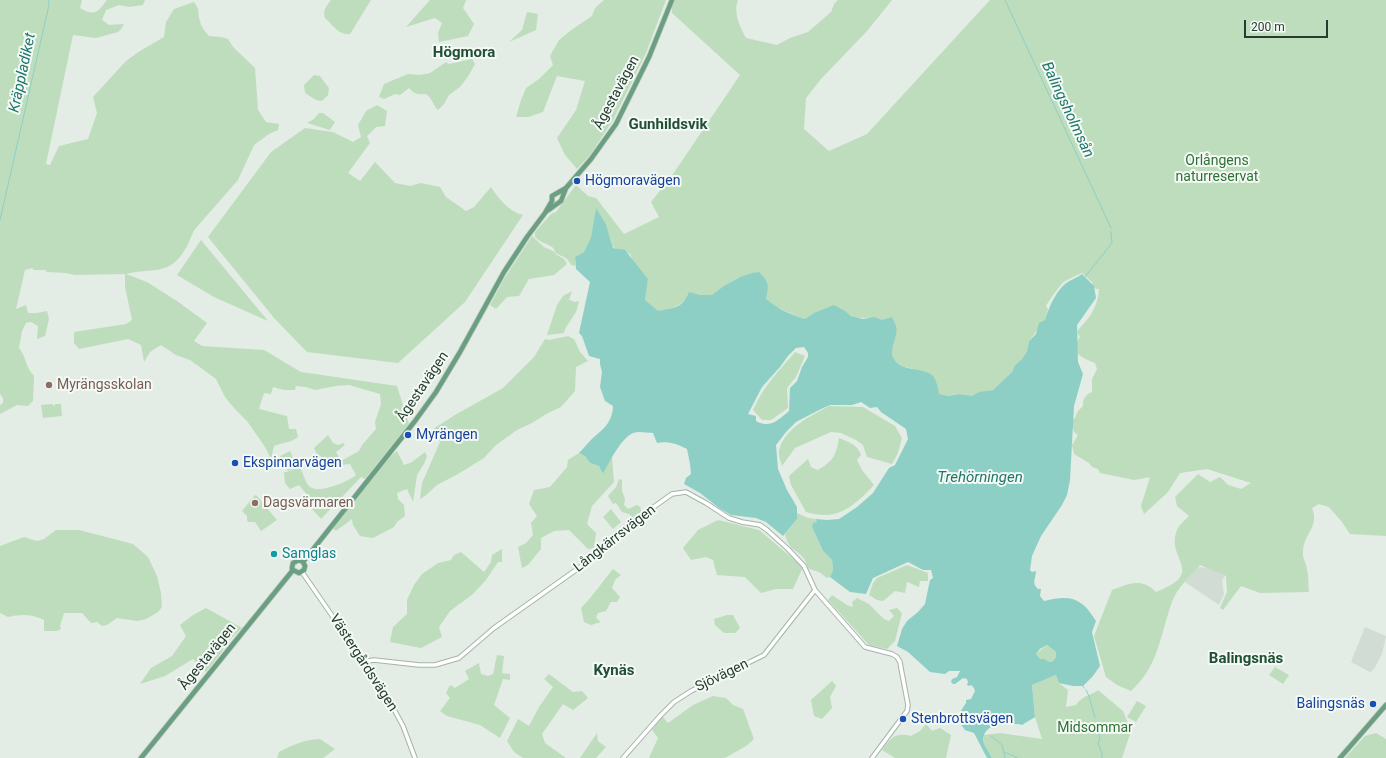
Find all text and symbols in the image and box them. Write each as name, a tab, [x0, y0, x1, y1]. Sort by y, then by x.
scale bar	[1246, 12, 1330, 38]
text: 200 m	[1251, 20, 1285, 34]
water label: Kräppladiket	[6, 32, 40, 114]
district label: Högmora	[433, 44, 495, 62]
street label: Ågestavägen	[591, 53, 643, 133]
water label: Balingsholmsån	[1037, 59, 1097, 161]
district label: Gunhildsvik	[628, 116, 708, 134]
park label: Orlångens naturreservat	[1176, 153, 1258, 186]
place label: Högmoravägen	[585, 173, 680, 189]
marker: Högmoravägen	[572, 176, 582, 186]
street label: Ågestavägen	[393, 349, 453, 425]
place label: Myrängsskolan	[57, 377, 152, 393]
marker: Myrängsskolan	[44, 380, 54, 390]
place label: Myrängen	[416, 427, 478, 443]
marker: Myrängen	[403, 430, 413, 440]
place label: Ekspinnarvägen	[243, 455, 342, 471]
marker: Ekspinnarvägen	[230, 458, 240, 468]
water label: Trehörningen	[937, 469, 1023, 487]
place label: Dagsvärmaren	[263, 495, 354, 511]
marker: Dagsvärmaren	[250, 498, 260, 508]
street label: Långkärrsvägen	[571, 502, 659, 576]
place label: Samglas	[282, 546, 336, 562]
marker: Samglas	[269, 549, 279, 559]
street label: Västergårdsvägen	[325, 611, 401, 715]
street label: Ågestavägen	[176, 620, 240, 694]
district label: Balingsnäs	[1209, 650, 1283, 668]
street label: Sjövägen	[693, 656, 751, 696]
district label: Kynäs	[594, 662, 634, 680]
place label: Balingsnäs	[1296, 696, 1365, 712]
marker: Balingsnäs	[1368, 699, 1378, 709]
place label: Stenbrottsvägen	[911, 711, 1013, 727]
marker: Stenbrottsvägen	[898, 714, 908, 724]
park label: Midsommar	[1057, 720, 1133, 736]

